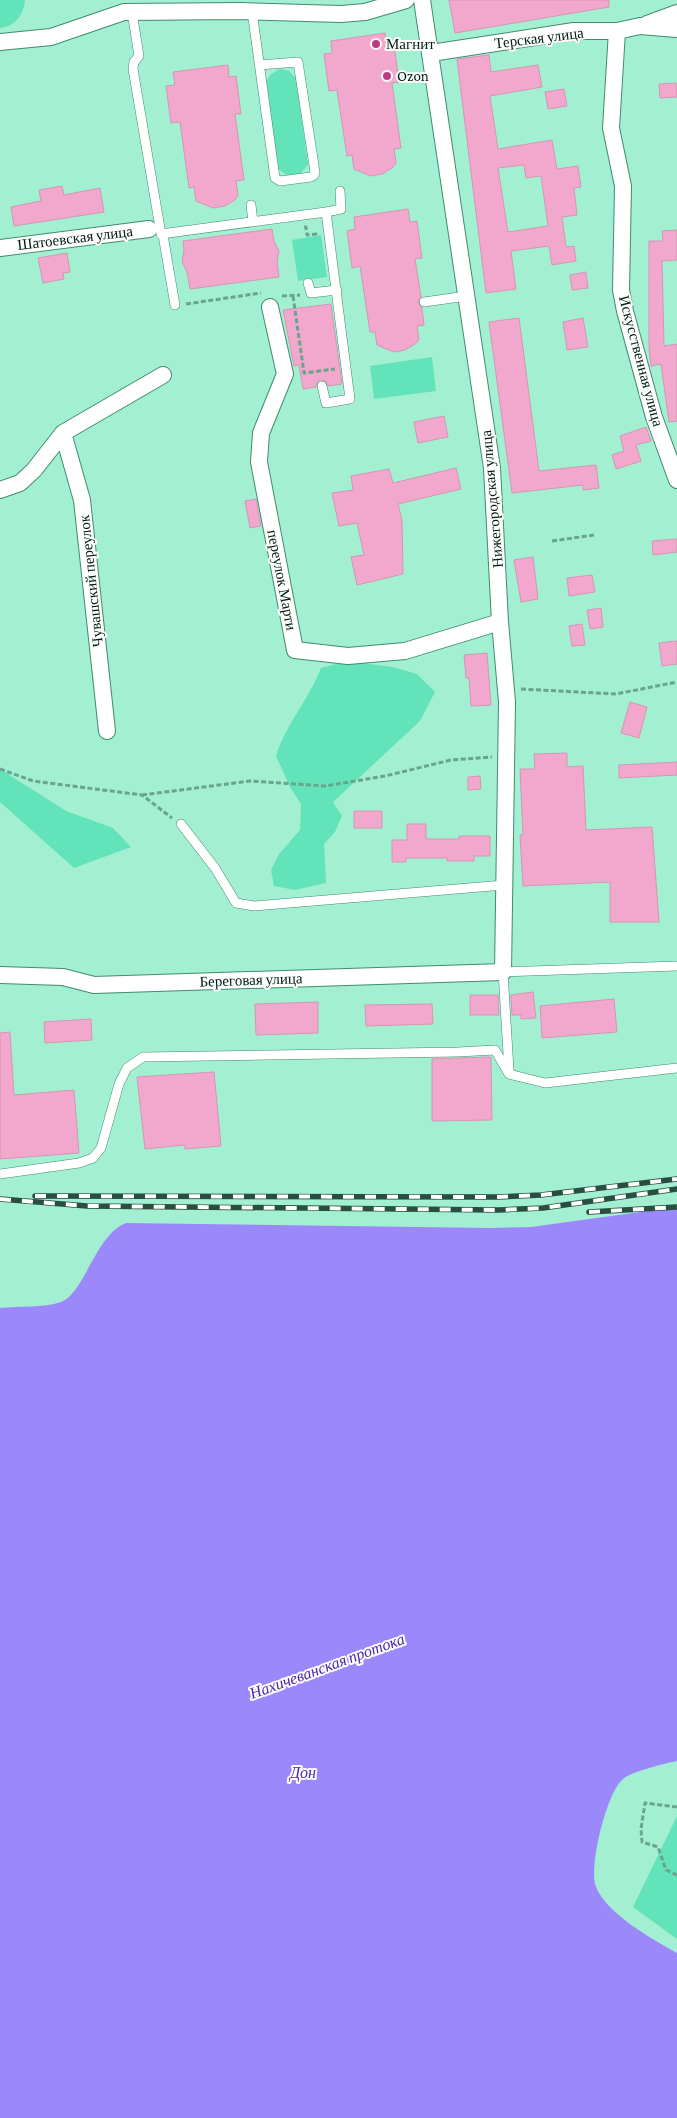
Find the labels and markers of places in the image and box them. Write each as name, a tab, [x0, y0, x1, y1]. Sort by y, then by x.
place label: Магнит	[386, 36, 435, 52]
marker: Магнит	[370, 38, 382, 50]
place label: Ozon	[397, 68, 429, 84]
marker: Ozon	[381, 70, 393, 82]

